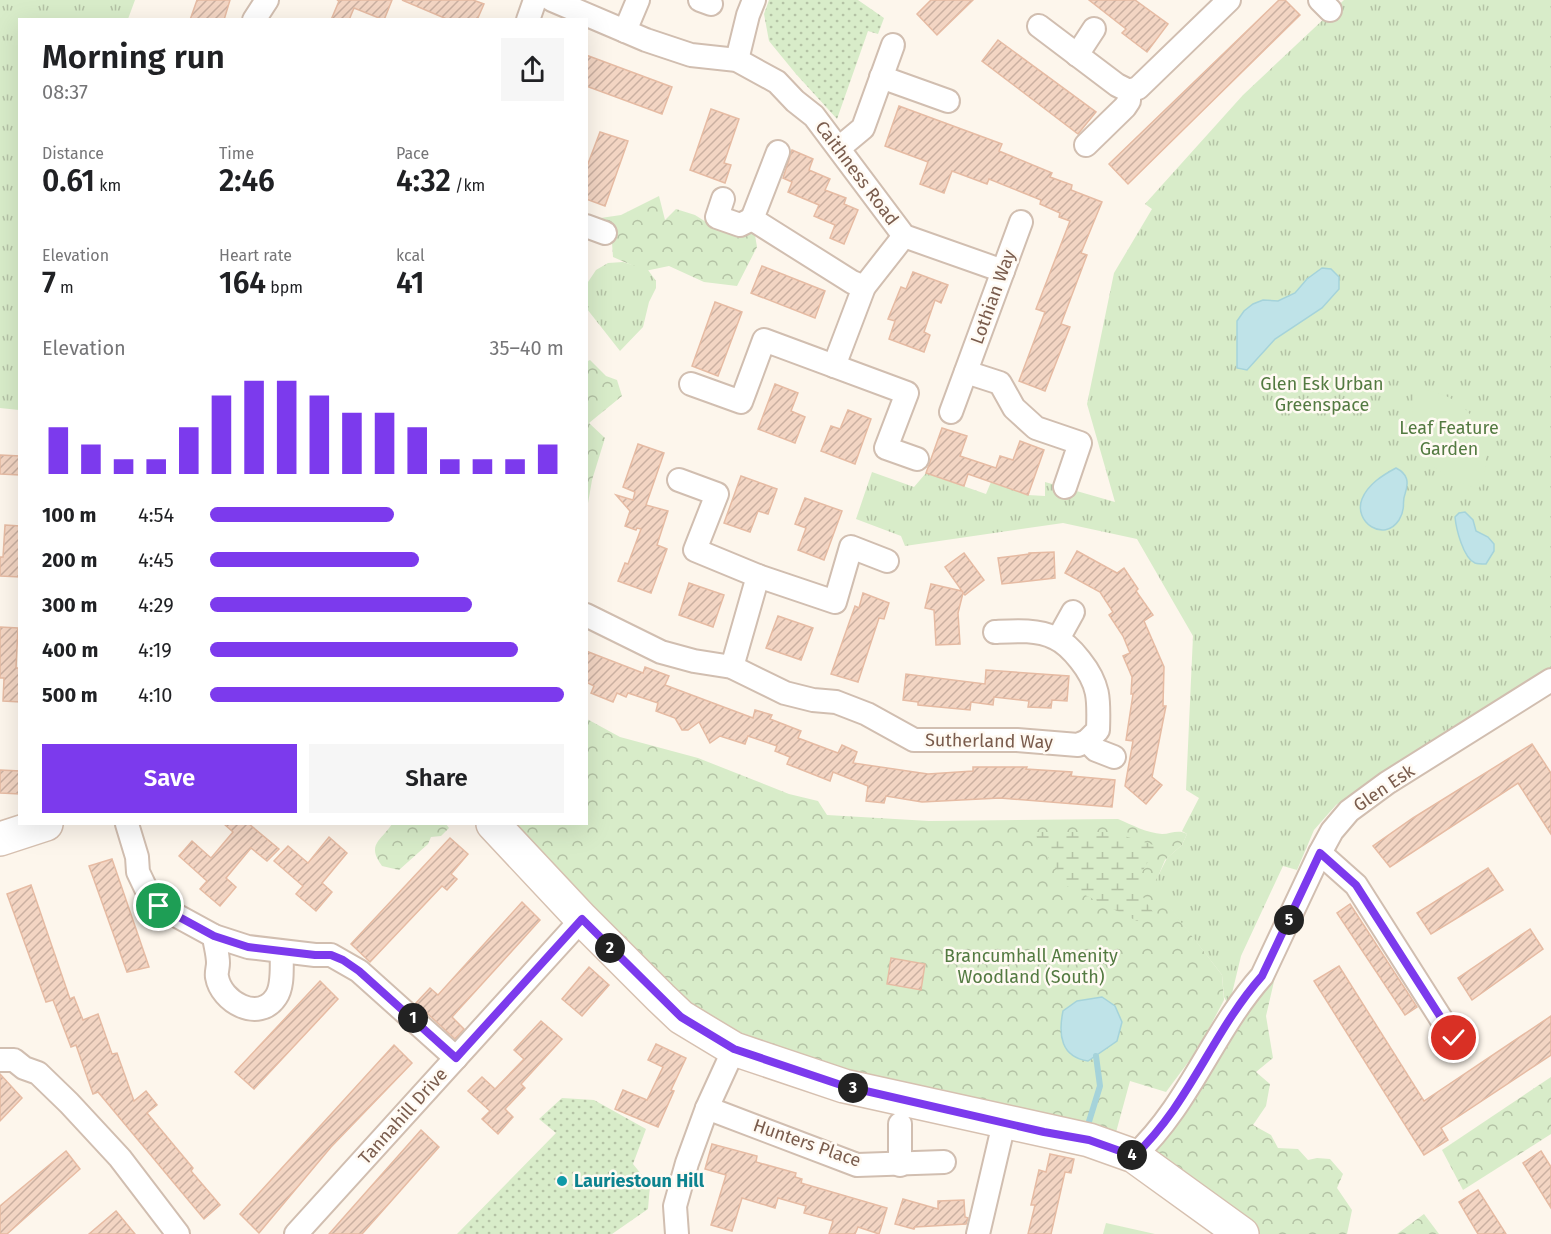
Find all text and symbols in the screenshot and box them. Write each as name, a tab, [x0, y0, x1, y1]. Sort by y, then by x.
text: Morning run	[42, 37, 225, 77]
button: share	[501, 38, 564, 101]
text: 08:37	[42, 80, 88, 104]
street label: Caithness Road	[811, 116, 903, 230]
text: Distance	[42, 144, 104, 163]
text: Time	[219, 144, 254, 163]
text: Pace	[396, 144, 429, 163]
text: 0.61	[42, 163, 95, 199]
text: 2:46	[219, 163, 275, 199]
text: 4:32	[396, 163, 451, 199]
text: km	[95, 176, 121, 195]
text: /km	[451, 176, 485, 195]
text: Elevation	[42, 246, 109, 265]
text: Heart rate	[219, 246, 292, 265]
text: kcal	[396, 246, 425, 265]
street label: Lothian Way	[966, 247, 1020, 347]
text: 7	[42, 265, 56, 301]
text: 164	[219, 265, 266, 301]
text: 41	[396, 265, 424, 301]
text: m	[56, 278, 74, 297]
text: bpm	[266, 278, 303, 297]
text: Elevation	[42, 336, 126, 360]
text: 35–40 m	[490, 336, 564, 360]
park label: Glen Esk Urban Greenspace	[1260, 373, 1384, 416]
park label: Leaf Feature Garden	[1399, 417, 1499, 460]
text: 100 m	[42, 503, 96, 527]
text: 4:54	[138, 503, 174, 527]
text: 200 m	[42, 548, 97, 572]
text: 4:45	[138, 548, 174, 572]
text: 300 m	[42, 593, 97, 617]
text: 4:29	[138, 593, 174, 617]
text: 400 m	[42, 638, 98, 662]
text: 4:19	[138, 638, 172, 662]
text: 500 m	[42, 683, 98, 707]
text: 4:10	[138, 683, 172, 707]
street label: Sutherland Way	[925, 729, 1053, 753]
button: Save	[42, 744, 297, 813]
button: Share	[309, 744, 564, 813]
street label: Glen Esk	[1349, 759, 1419, 816]
pin	[133, 880, 184, 931]
icon: arrive	[142, 889, 175, 922]
pin: 5	[1274, 905, 1304, 935]
text: 5	[1285, 910, 1293, 929]
pin: 2	[595, 933, 625, 963]
text: 2	[606, 938, 614, 957]
park label: Brancumhall Amenity Woodland (South)	[944, 945, 1118, 988]
pin: 1	[398, 1003, 428, 1033]
text: 1	[409, 1008, 417, 1027]
pin	[1428, 1012, 1479, 1063]
icon: check	[1437, 1021, 1470, 1054]
street label: Tannahill Drive	[354, 1063, 452, 1169]
pin: 3	[838, 1073, 868, 1103]
text: 3	[849, 1078, 857, 1097]
street label: Hunters Place	[750, 1114, 864, 1172]
pin: 4	[1117, 1140, 1147, 1170]
text: 4	[1127, 1145, 1137, 1164]
place label: Lauriestoun Hill	[574, 1170, 705, 1192]
marker: Lauriestoun Hill	[555, 1174, 569, 1188]

